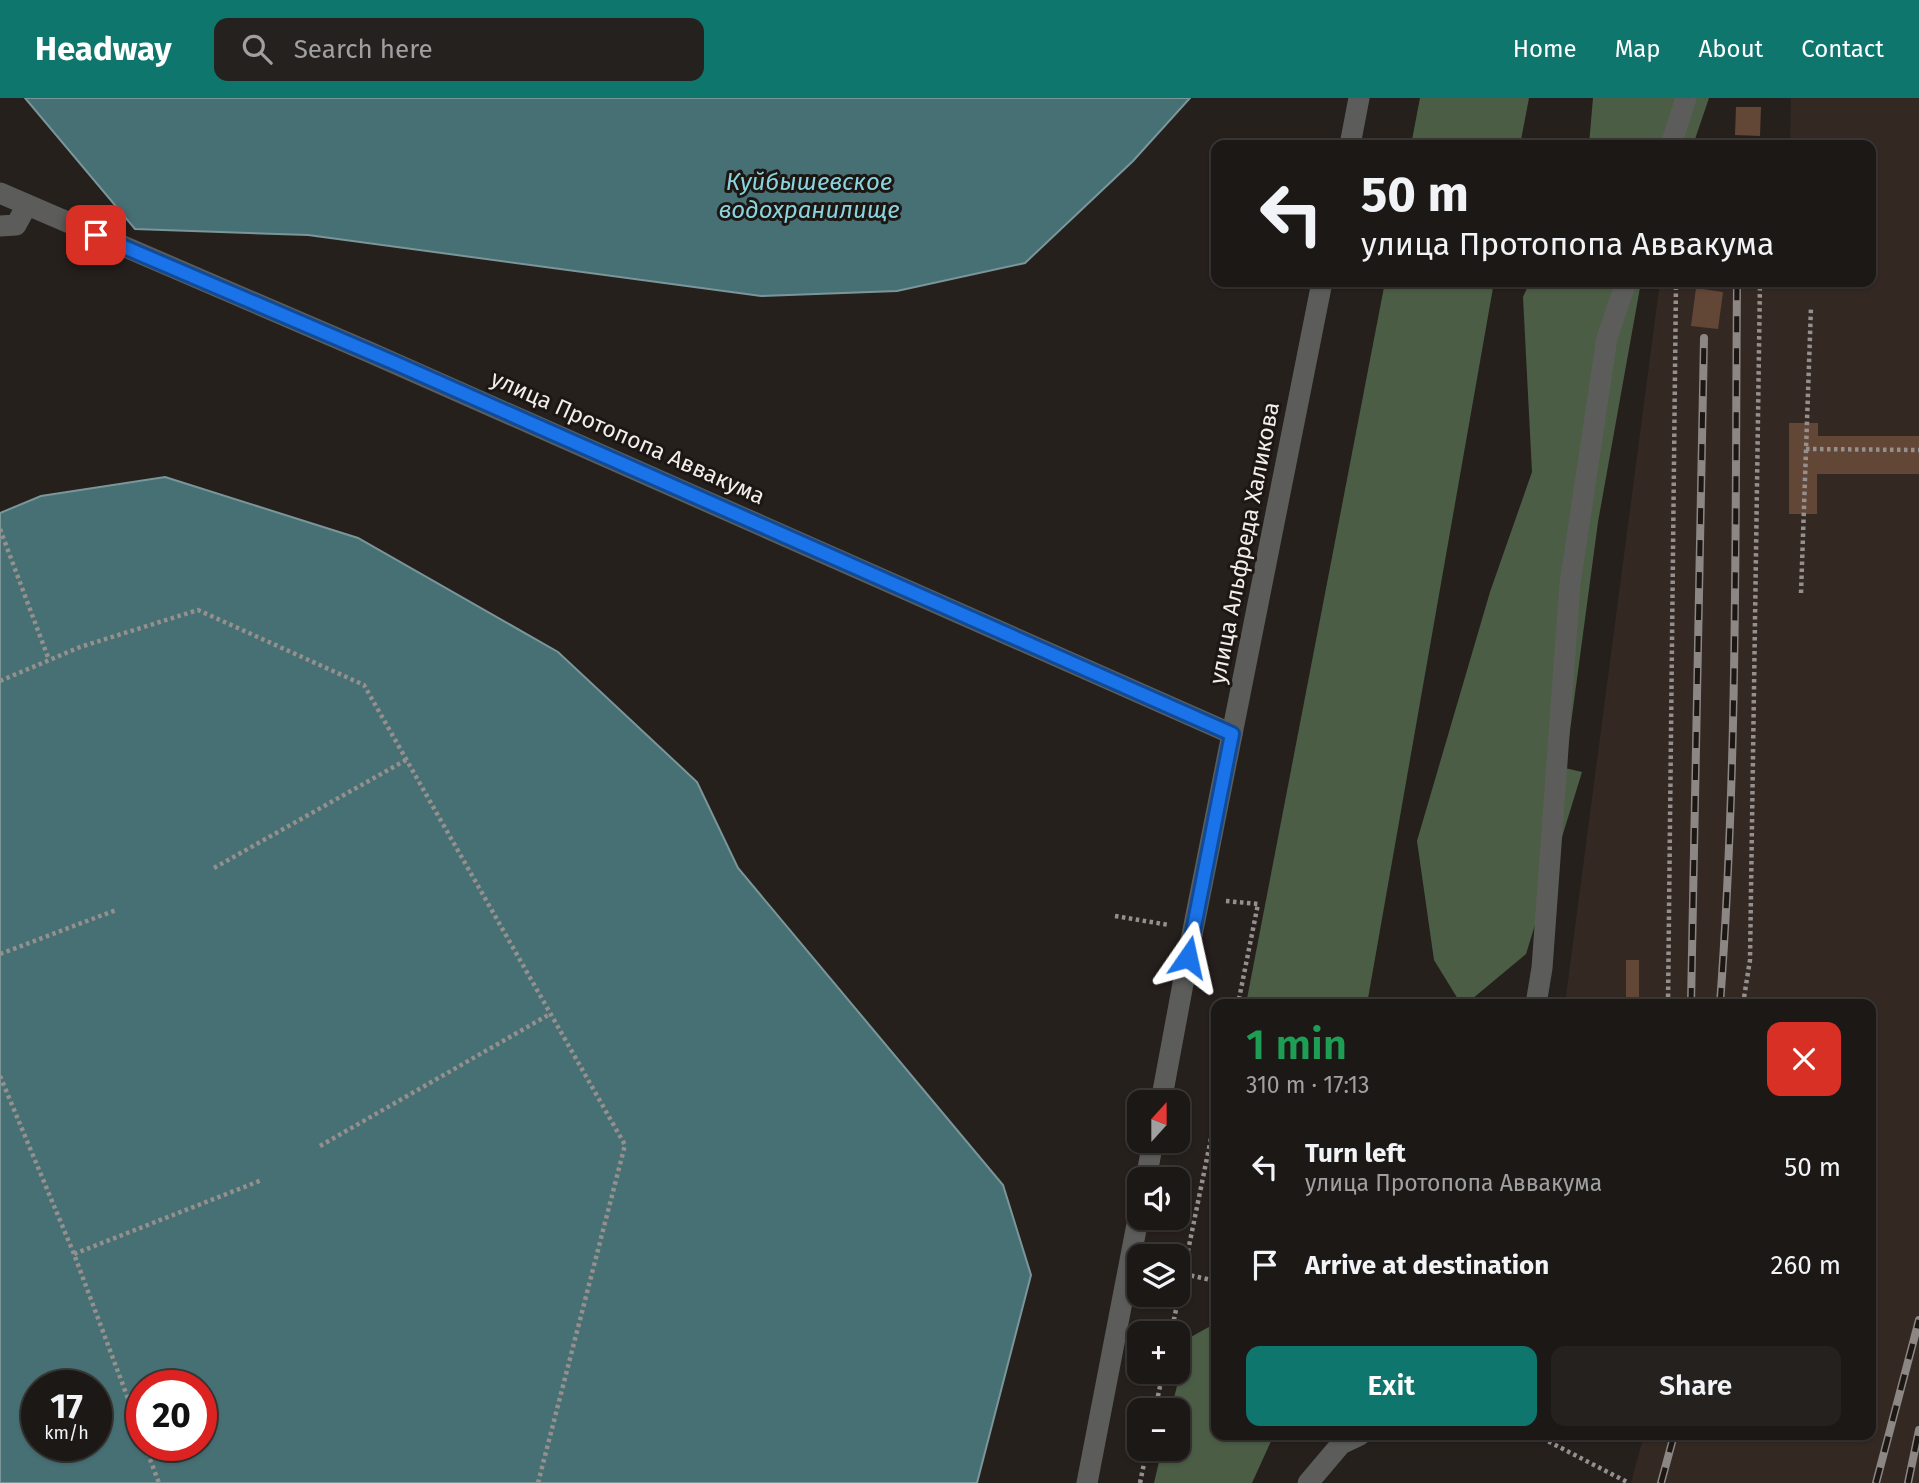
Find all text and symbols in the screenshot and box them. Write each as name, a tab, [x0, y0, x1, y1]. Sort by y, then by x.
search box	[214, 18, 704, 81]
text: Headway	[35, 29, 172, 69]
icon: search	[238, 30, 276, 68]
text: Search here	[294, 34, 433, 65]
text: Home	[1513, 35, 1577, 63]
text: Map	[1615, 35, 1661, 63]
text: About	[1699, 35, 1763, 63]
text: Contact	[1801, 35, 1884, 63]
text: 50 m	[1361, 165, 1469, 224]
water label: Куйбышевское водохранилище	[718, 168, 900, 224]
icon: left	[1246, 168, 1337, 259]
pin	[66, 205, 126, 265]
icon: arrive	[77, 216, 115, 254]
text: улица Протопопа Аввакума	[1361, 225, 1774, 263]
street label: улица Протопопа Аввакума	[487, 364, 769, 510]
street label: улица Альфреда Халикова	[1203, 400, 1285, 686]
position arrow	[1151, 920, 1225, 994]
text: 1 min	[1246, 1020, 1347, 1070]
button: close	[1767, 1022, 1841, 1096]
text: 310 m · 17:13	[1246, 1071, 1369, 1099]
north arrow	[1127, 1090, 1190, 1153]
map controls	[1127, 1090, 1190, 1461]
text: Turn left	[1305, 1138, 1406, 1169]
icon: left	[1246, 1148, 1284, 1186]
text: 50 m	[1784, 1152, 1841, 1183]
button: sound	[1127, 1167, 1190, 1230]
text: улица Протопопа Аввакума	[1305, 1169, 1602, 1197]
button: layers	[1127, 1244, 1190, 1307]
icon: arrive	[1246, 1246, 1284, 1284]
text: Arrive at destination	[1305, 1250, 1549, 1281]
text: 260 m	[1771, 1250, 1841, 1281]
button: +	[1127, 1321, 1190, 1384]
button: Exit	[1246, 1346, 1537, 1426]
button: Share	[1551, 1346, 1841, 1426]
speed limit sign: 20	[126, 1370, 217, 1461]
text: 17	[50, 1385, 83, 1427]
button: −	[1127, 1398, 1190, 1461]
text: km/h	[44, 1422, 89, 1444]

